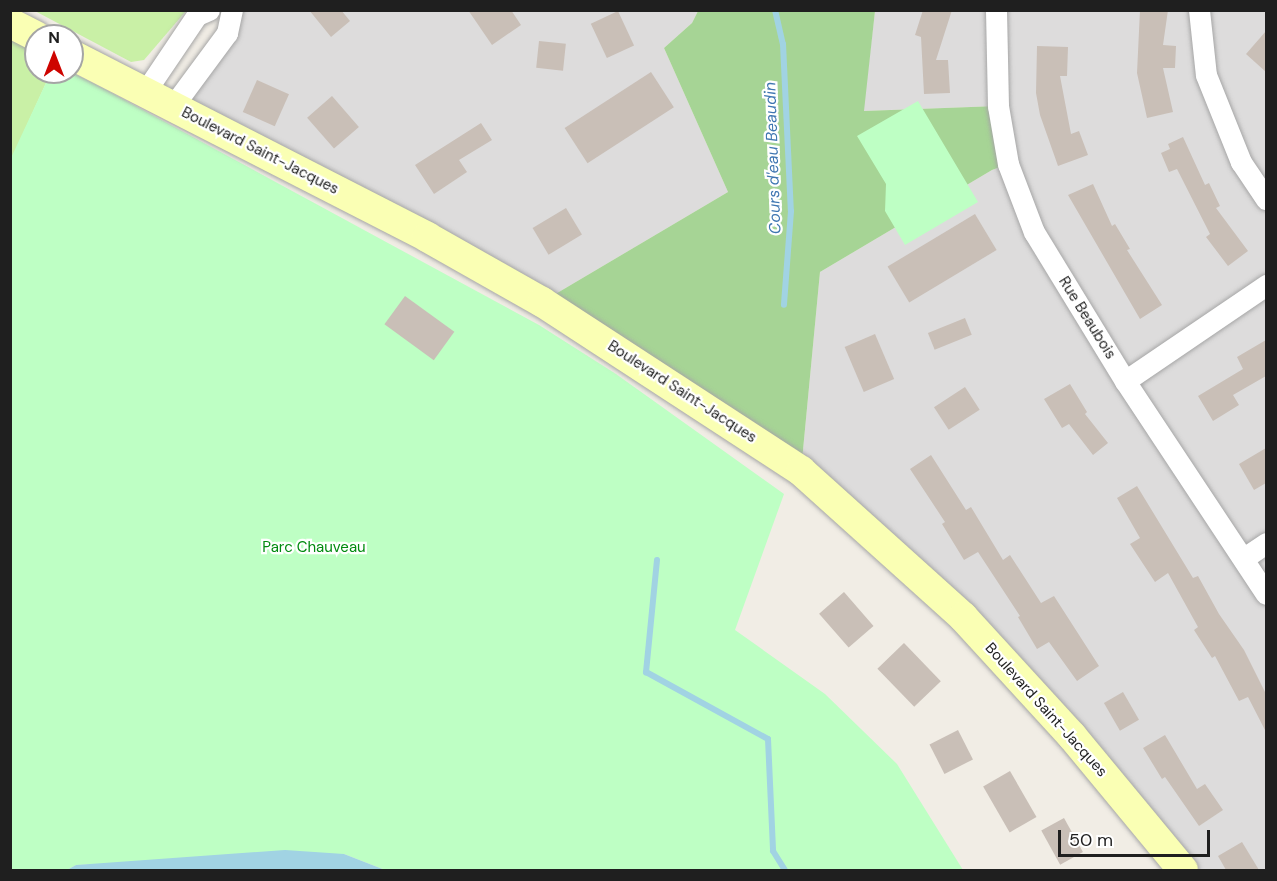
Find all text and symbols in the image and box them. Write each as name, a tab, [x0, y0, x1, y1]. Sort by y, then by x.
north arrow	[24, 24, 84, 84]
text: N	[48, 27, 60, 48]
water label: Cours d'eau Beaudin	[761, 82, 785, 234]
street label: Boulevard Saint-Jacques	[178, 104, 342, 198]
street label: Rue Beaubois	[1055, 273, 1119, 363]
street label: Boulevard Saint-Jacques	[604, 337, 760, 447]
park label: Parc Chauveau	[262, 539, 366, 557]
street label: Boulevard Saint-Jacques	[981, 639, 1111, 781]
scale bar	[1061, 818, 1212, 856]
text: 50 m	[1069, 828, 1113, 852]

